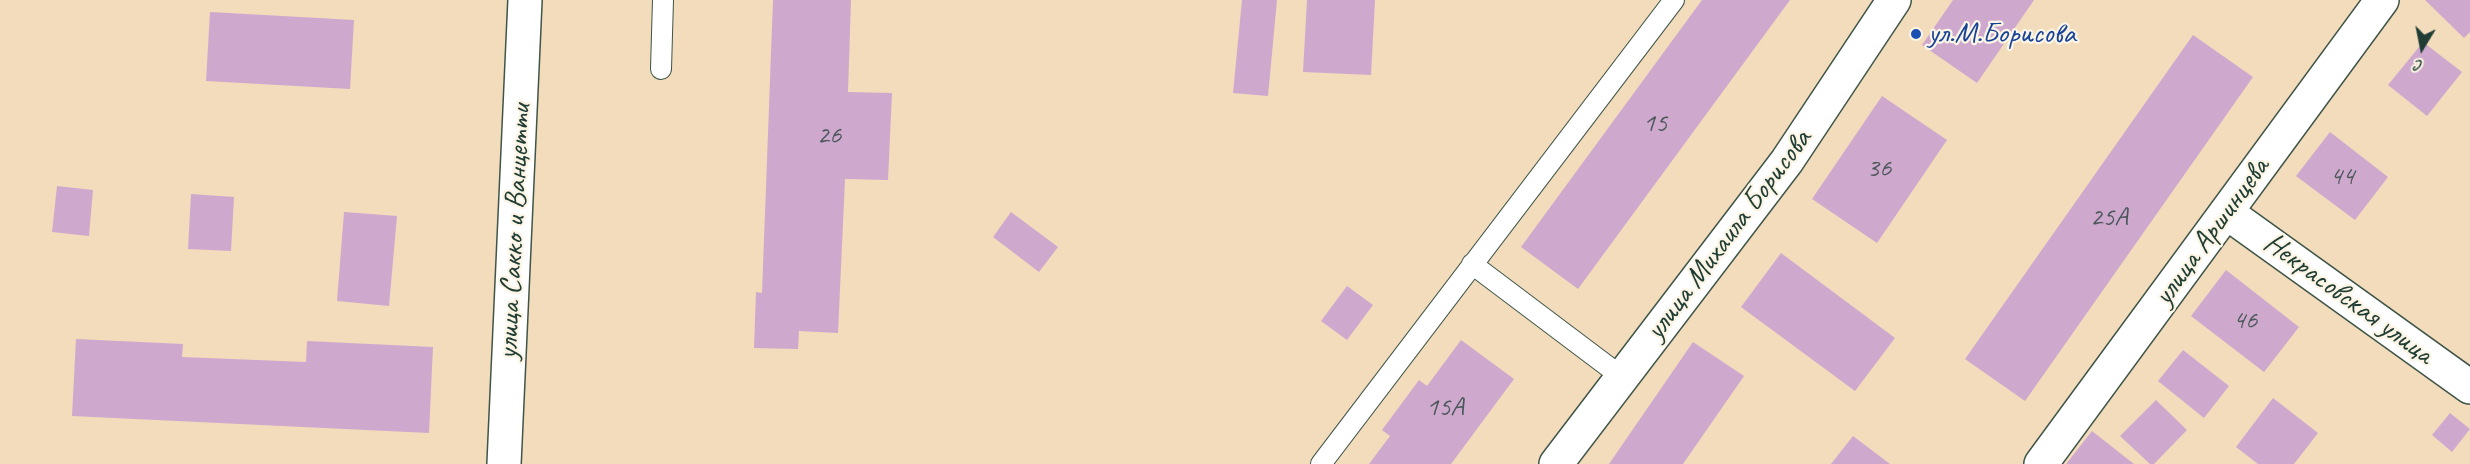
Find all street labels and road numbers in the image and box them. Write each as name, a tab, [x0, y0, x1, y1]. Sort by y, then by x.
street label: улица Сакко и Ванцетти	[490, 104, 540, 360]
street label: улица Михаила Борисова	[1638, 123, 1820, 347]
street label: улица Аршинцева	[2146, 151, 2278, 313]
street label: Некрасовская улица	[2256, 225, 2440, 373]

